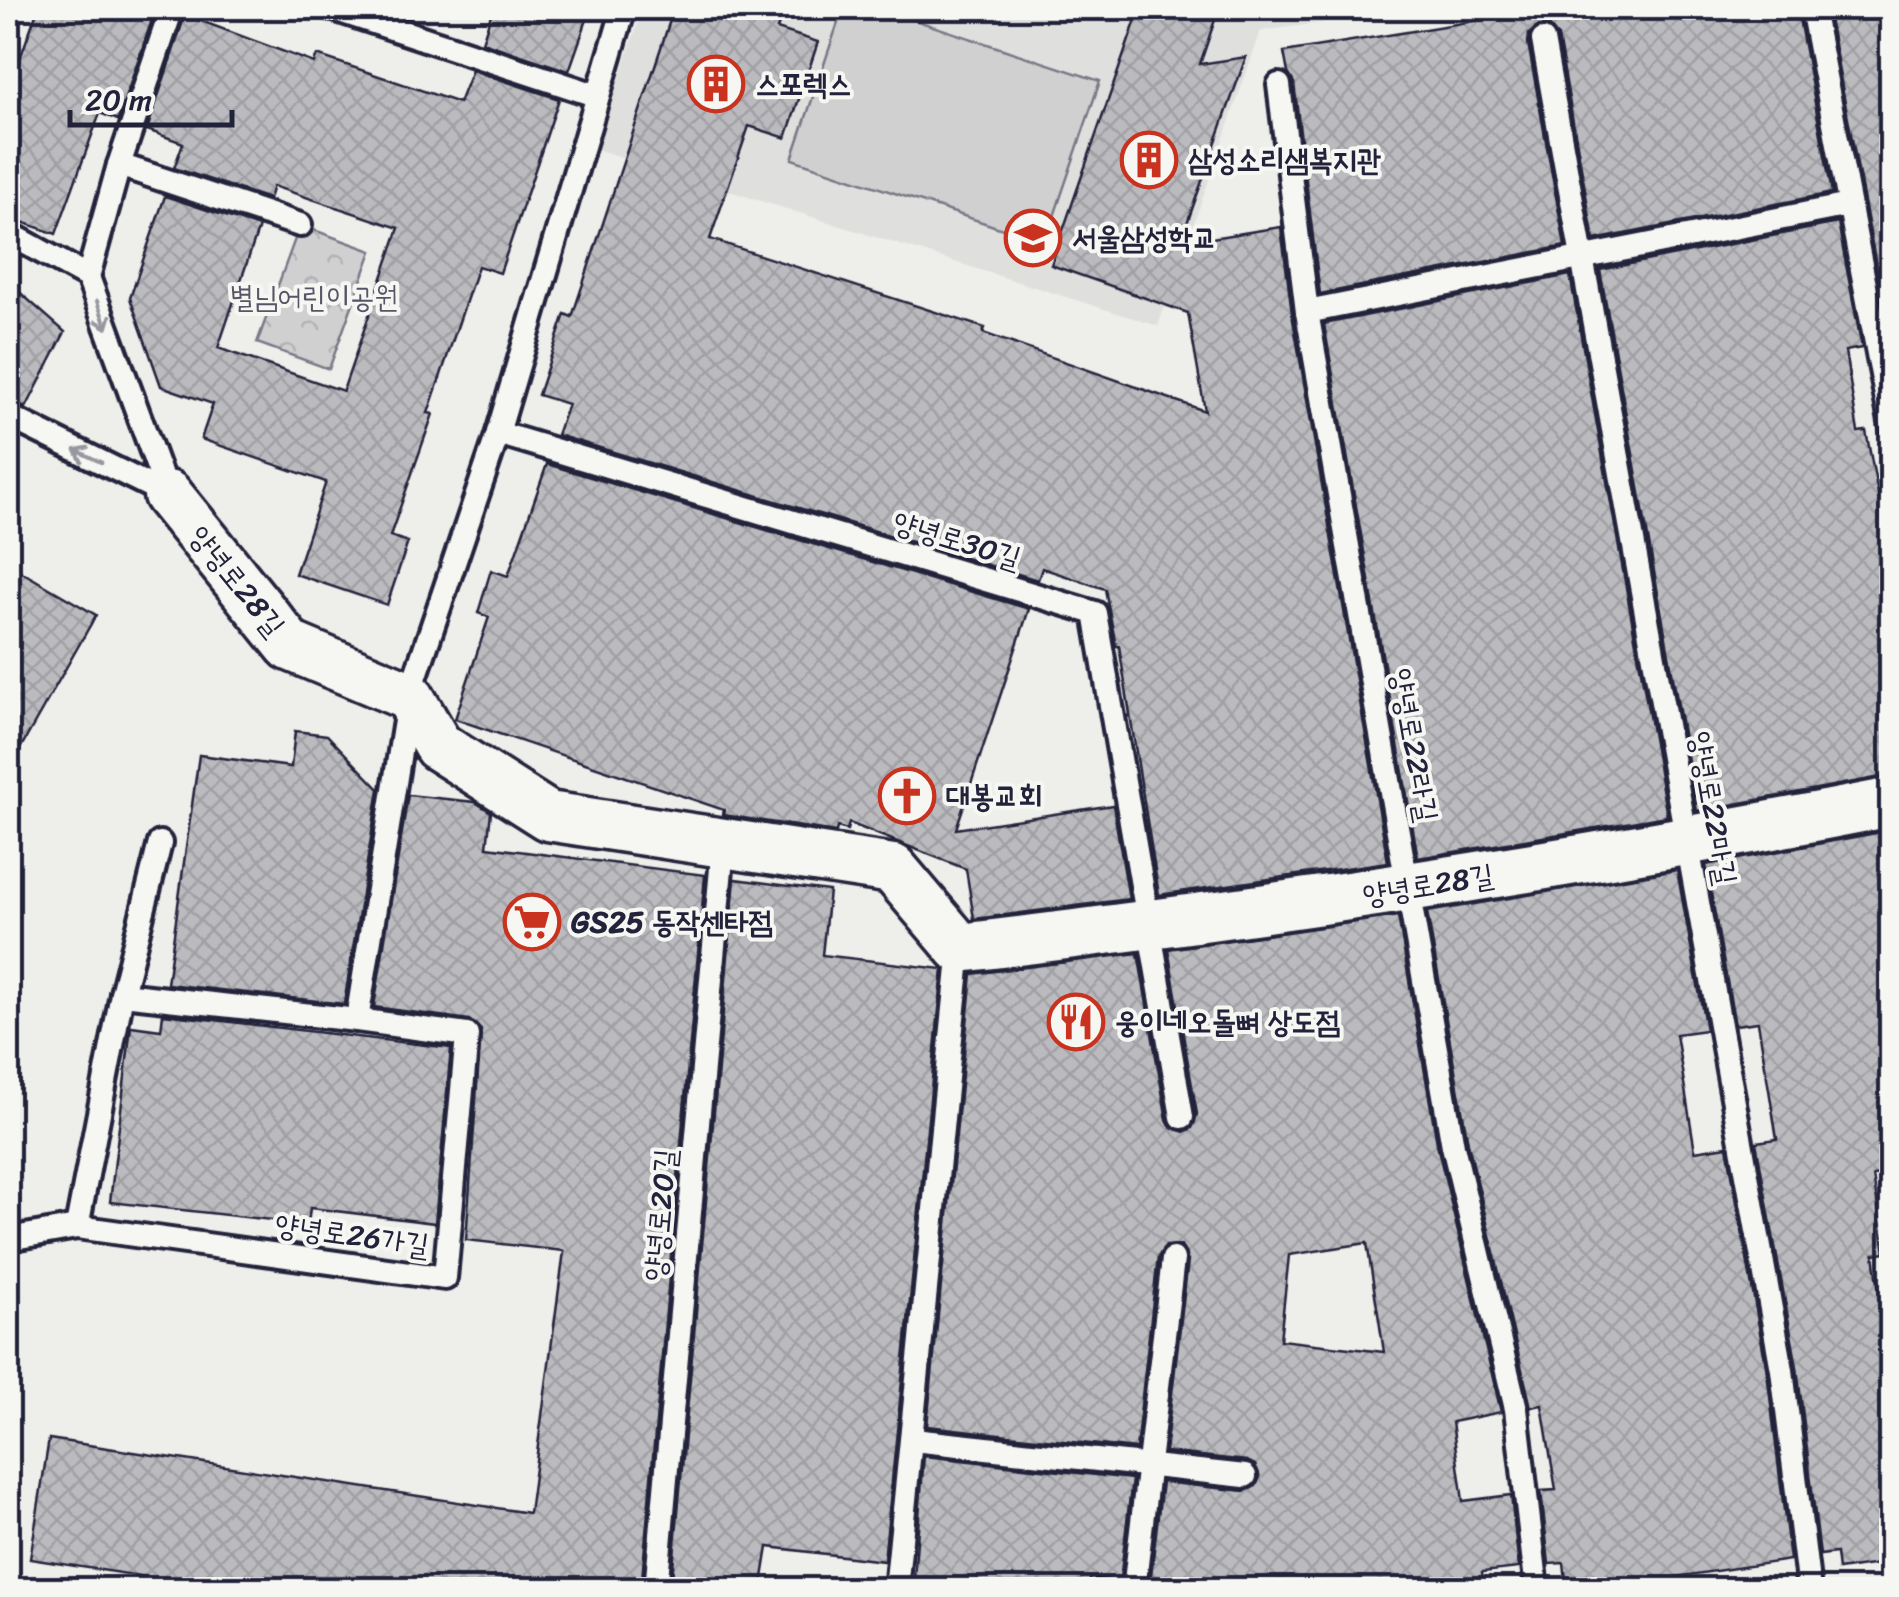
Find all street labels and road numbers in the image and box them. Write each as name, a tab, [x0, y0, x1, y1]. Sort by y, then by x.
street label: 양녕로30길	[886, 495, 1028, 585]
street label: 양녕로28길	[174, 513, 300, 649]
street label: 양녕로22라길	[1374, 664, 1454, 826]
street label: 양녕로22마길	[1673, 727, 1753, 889]
street label: 양녕로28길	[1359, 848, 1497, 922]
street label: 양녕로20길	[627, 1146, 693, 1284]
street label: 양녕로26가길	[271, 1197, 433, 1273]

